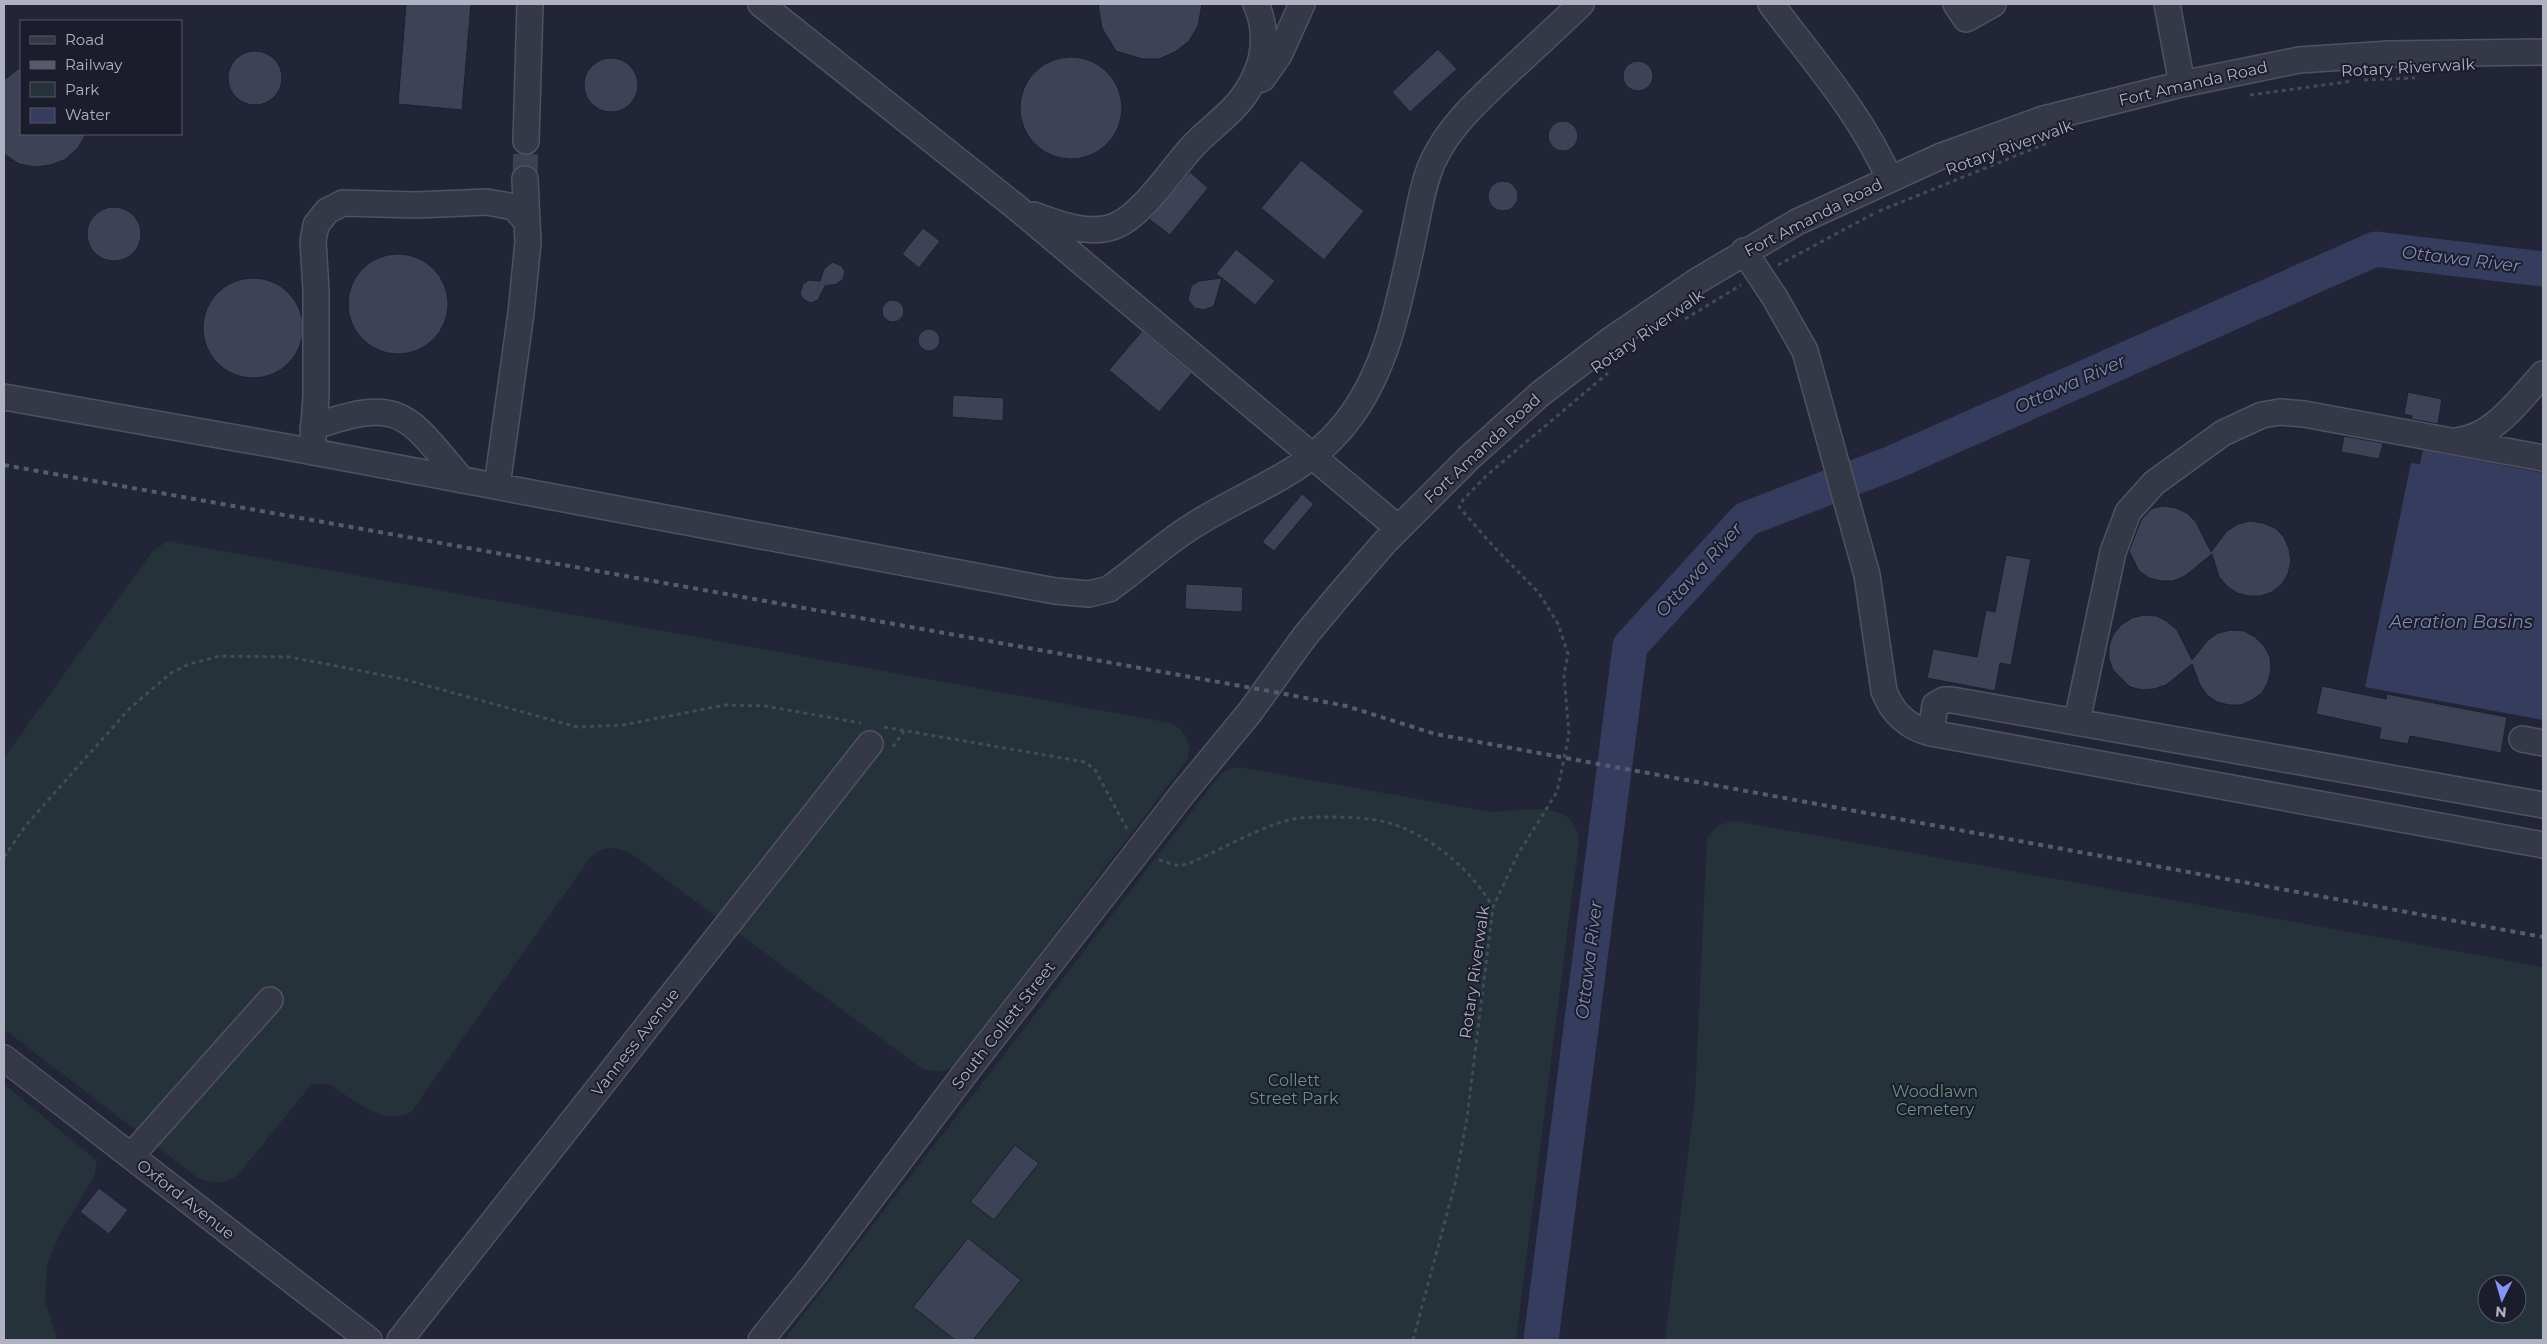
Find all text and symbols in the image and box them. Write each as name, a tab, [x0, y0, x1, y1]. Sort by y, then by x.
legend	[20, 20, 182, 135]
text: Road	[65, 30, 104, 49]
street label: Rotary Riverwalk	[2341, 54, 2476, 80]
text: Railway	[65, 55, 123, 74]
street label: Fort Amanda Road	[2117, 57, 2269, 110]
text: Park	[65, 80, 99, 99]
text: Water	[65, 105, 111, 124]
street label: Rotary Riverwalk	[1943, 115, 2076, 179]
street label: Fort Amanda Road	[1741, 174, 1885, 260]
water label: Ottawa River	[2400, 241, 2522, 277]
street label: Rotary Riverwalk	[1587, 285, 1708, 378]
water label: Ottawa River	[2011, 349, 2130, 418]
street label: Fort Amanda Road	[1420, 390, 1544, 507]
water label: Ottawa River	[1651, 518, 1748, 622]
water label: Aeration Basins	[2388, 611, 2533, 633]
water label: Ottawa River	[1571, 899, 1607, 1021]
street label: Rotary Riverwalk	[1456, 904, 1493, 1040]
street label: South Collett Street	[948, 957, 1059, 1093]
street label: Vanness Avenue	[588, 985, 683, 1100]
park label: Collett Street Park	[1249, 1071, 1339, 1108]
park label: Woodlawn Cemetery	[1892, 1082, 1978, 1119]
street label: Oxford Avenue	[133, 1155, 238, 1243]
north arrow	[2477, 1274, 2527, 1324]
text: N	[2494, 1302, 2507, 1321]

